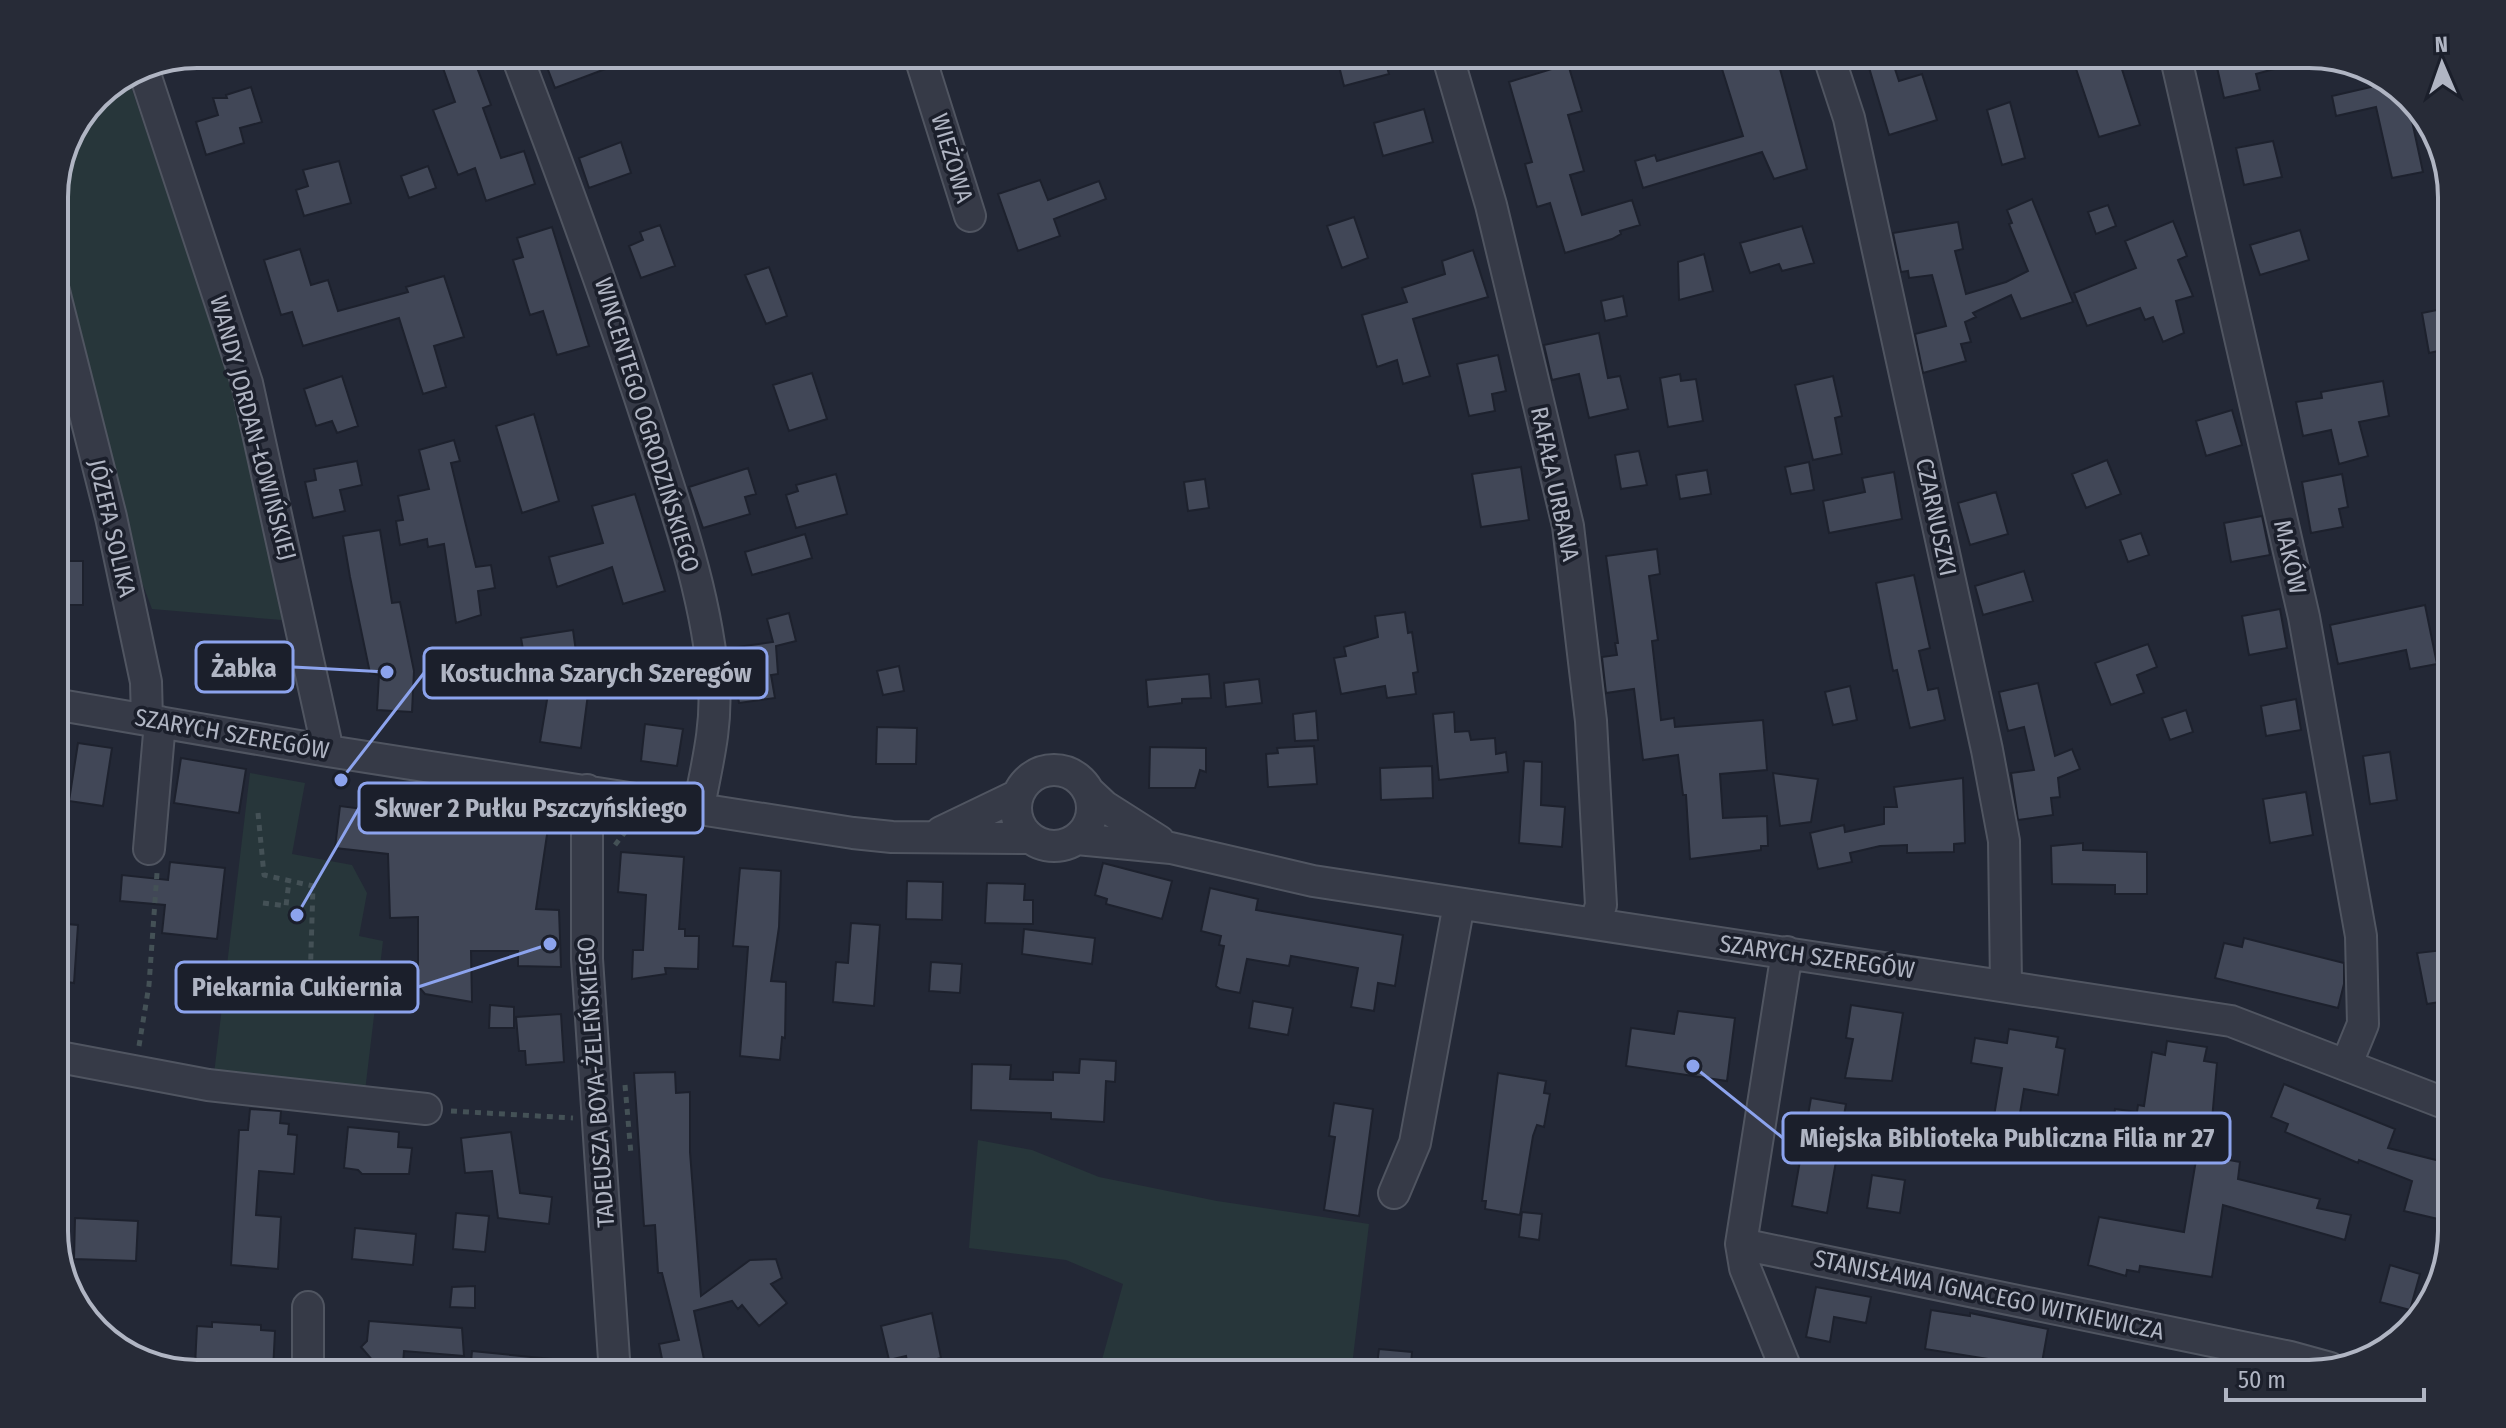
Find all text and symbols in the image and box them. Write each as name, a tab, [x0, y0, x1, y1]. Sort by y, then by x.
north arrow	[2402, 24, 2482, 104]
text: N	[2434, 31, 2448, 58]
street label: WIEŻOWA	[925, 110, 979, 206]
street label: WINCENTEGO OGRODZIŃSKIEGO	[589, 274, 706, 576]
street label: WANDY JORDAN-ŁOWIŃSKIEJ	[204, 292, 303, 563]
street label: RAFAŁA URBANA	[1525, 404, 1585, 564]
street label: JÓZEFA SOLIKA	[83, 456, 142, 600]
street label: CZARNUSZKI	[1910, 456, 1962, 578]
street label: MAKÓW	[2268, 517, 2312, 597]
callout: Żabka	[196, 642, 293, 692]
callout: Kostuchna Szarych Szeregów	[424, 648, 767, 698]
text: Żabka	[211, 653, 277, 684]
text: Kostuchna Szarych Szeregów	[440, 658, 752, 689]
street label: SZARYCH SZEREGÓW	[133, 703, 331, 765]
callout: Skwer 2 Pułku Pszczyńskiego	[359, 783, 703, 833]
text: Skwer 2 Pułku Pszczyńskiego	[375, 793, 687, 824]
street label: SZARYCH SZEREGÓW	[1718, 929, 1916, 985]
street label: TADEUSZA BOYA-ŻELEŃSKIEGO	[571, 936, 620, 1228]
callout: Piekarnia Cukiernia	[176, 962, 418, 1012]
text: Piekarnia Cukiernia	[192, 972, 402, 1003]
callout: Miejska Biblioteka Publiczna Filia nr 27	[1783, 1113, 2230, 1163]
text: Miejska Biblioteka Publiczna Filia nr 27	[1800, 1123, 2214, 1154]
street label: STANISŁAWA IGNACEGO WITKIEWICZA	[1811, 1244, 2167, 1346]
scale bar	[2226, 1352, 2424, 1402]
text: 50 m	[2238, 1366, 2286, 1394]

